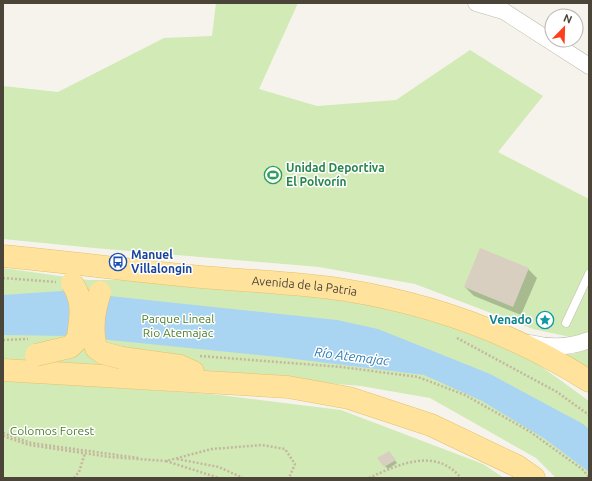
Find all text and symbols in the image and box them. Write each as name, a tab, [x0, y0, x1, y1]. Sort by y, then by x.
north arrow	[544, 8, 584, 48]
text: N	[562, 12, 574, 26]
place label: Unidad Deportiva El Polvorín	[286, 161, 385, 188]
sports icon: Unidad Deportiva El Polvorín	[263, 165, 283, 185]
place label: Manuel Villalongin	[131, 248, 192, 275]
bus stop icon: Manuel Villalongin	[108, 252, 128, 272]
street label: Avenida de la Patria	[251, 274, 358, 298]
place icon: Venado	[535, 310, 555, 330]
park label: Parque Lineal Rio Atemajac	[142, 312, 214, 339]
place label: Venado	[489, 313, 532, 326]
water label: Río Atemajac	[314, 344, 391, 368]
park label: Colomos Forest	[10, 424, 94, 437]

